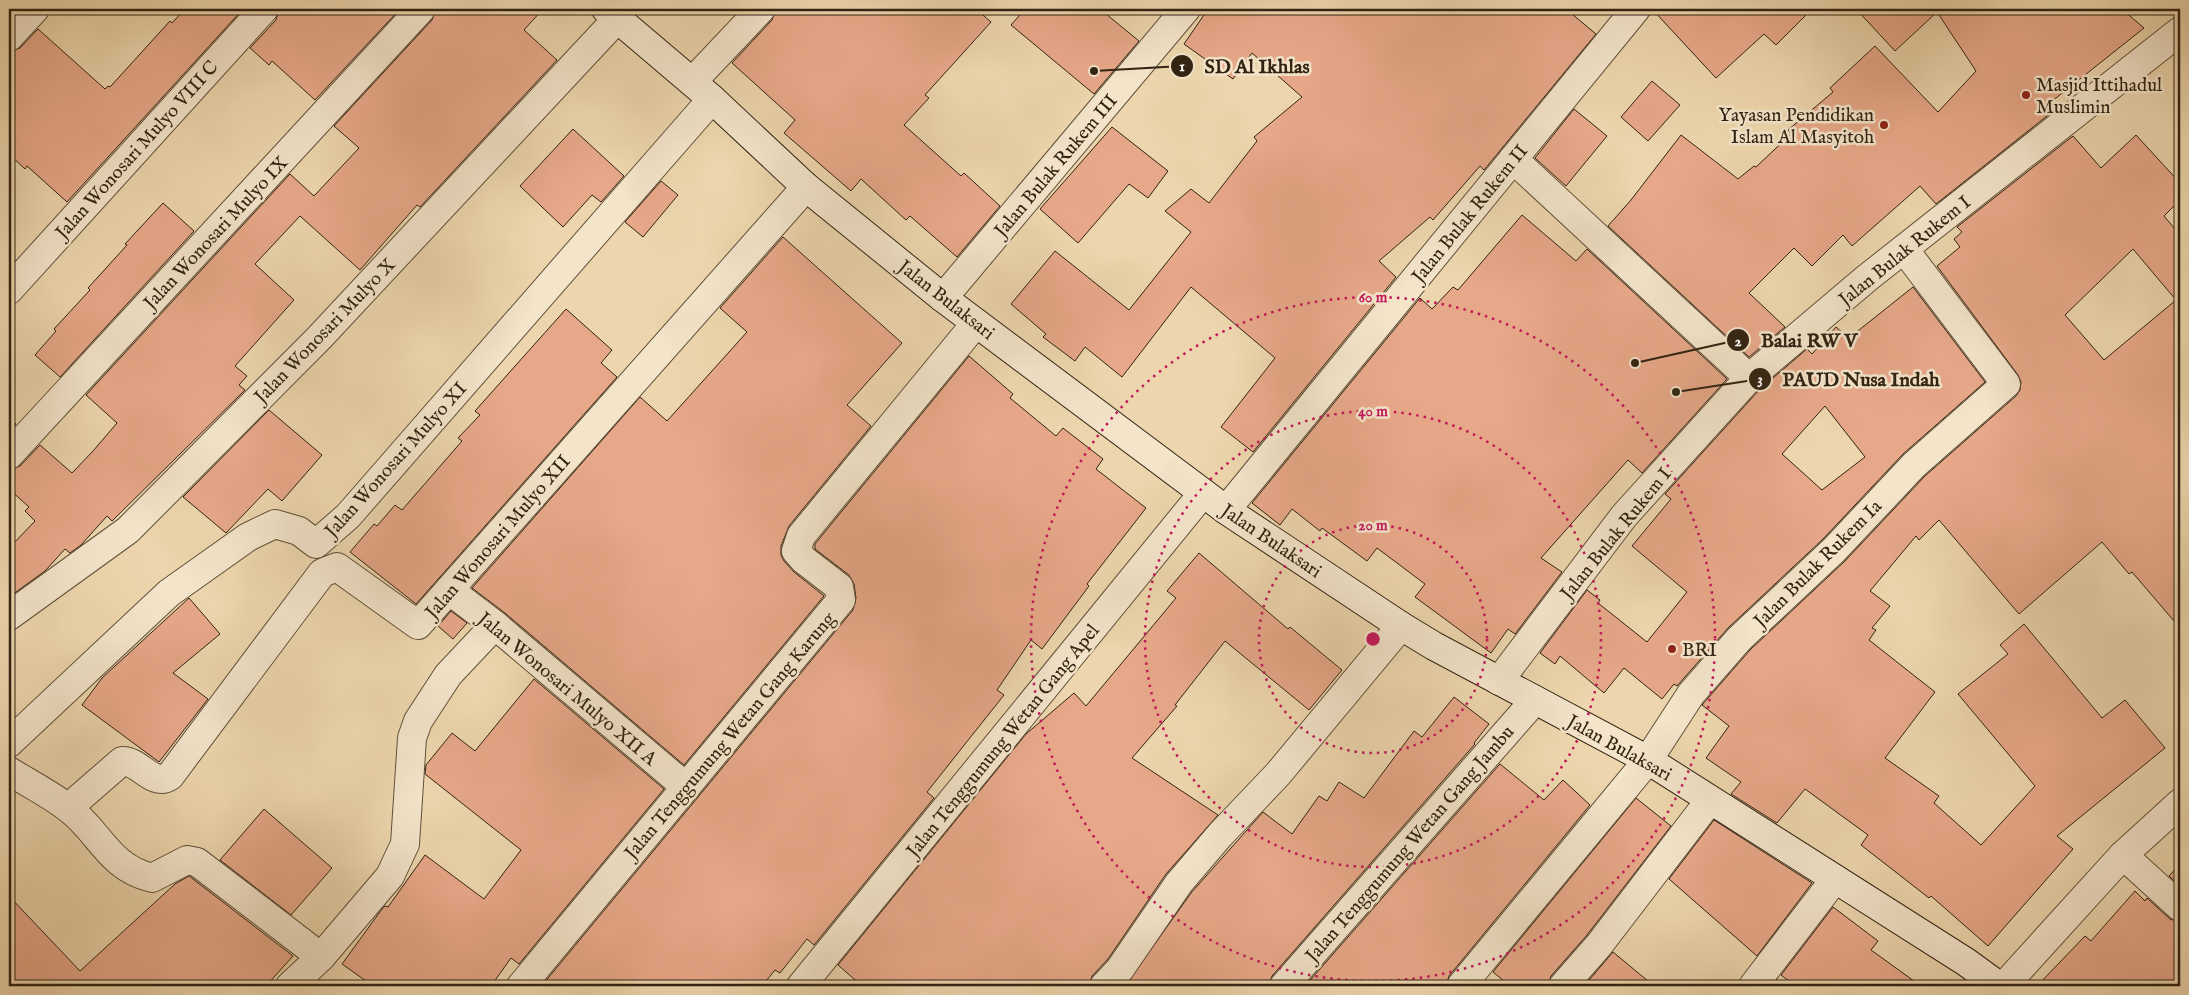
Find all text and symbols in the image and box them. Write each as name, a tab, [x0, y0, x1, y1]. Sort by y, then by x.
callout: SD Al Ikhlas	[1170, 48, 1320, 83]
text: SD Al Ikhlas	[1204, 55, 1310, 80]
street label: Jalan Wonosari Mulyo VIII C	[49, 56, 224, 246]
text: 1	[1179, 57, 1185, 76]
place label: Masjid Ittihadul Muslimin	[2036, 74, 2163, 120]
marker: Masjid Ittihadul Muslimin	[2020, 89, 2032, 101]
street label: Jalan Bulak Rukem III	[988, 90, 1123, 244]
place label: Yayasan Pendidikan Islam Al Masyitoh	[1719, 104, 1874, 150]
marker: Yayasan Pendidikan Islam Al Masyitoh	[1878, 119, 1890, 131]
street label: Jalan Bulak Rukem II	[1406, 140, 1534, 290]
street label: Jalan Wonosari Mulyo IX	[138, 151, 294, 317]
street label: Jalan Bulak Rukem I	[1833, 191, 1976, 314]
street label: Jalan Wonosari Mulyo X	[248, 253, 402, 411]
street label: Jalan Bulaksari	[891, 254, 999, 346]
text: 60 m	[1359, 288, 1388, 307]
callout: Balai RW V	[1726, 323, 1868, 358]
text: Balai RW V	[1761, 329, 1858, 354]
text: 2	[1734, 332, 1742, 351]
callout: PAUD Nusa Indah	[1747, 362, 1950, 397]
text: PAUD Nusa Indah	[1782, 368, 1940, 393]
text: 3	[1757, 370, 1763, 389]
street label: Jalan Wonosari Mulyo XI	[319, 378, 473, 545]
text: 40 m	[1358, 402, 1388, 421]
street label: Jalan Wonosari Mulyo XII	[419, 450, 576, 626]
street label: Jalan Bulak Rukem I	[1555, 463, 1677, 607]
street label: Jalan Bulak Rukem Ia	[1748, 495, 1888, 635]
street label: Jalan Bulaksari	[1214, 498, 1326, 584]
text: 20 m	[1358, 516, 1388, 535]
street label: Jalan Wonosari Mulyo XII A	[471, 606, 662, 772]
street label: Jalan Tenggumung Wetan Gang Karung	[619, 607, 842, 866]
street label: Jalan Tenggumung Wetan Gang Apel	[901, 619, 1106, 864]
centre of rings	[1364, 630, 1382, 648]
place label: BRI	[1682, 639, 1717, 663]
marker: BRI	[1666, 643, 1678, 655]
street label: Jalan Bulaksari	[1561, 709, 1676, 787]
street label: Jalan Tenggumung Wetan Gang Jambu	[1300, 721, 1520, 969]

